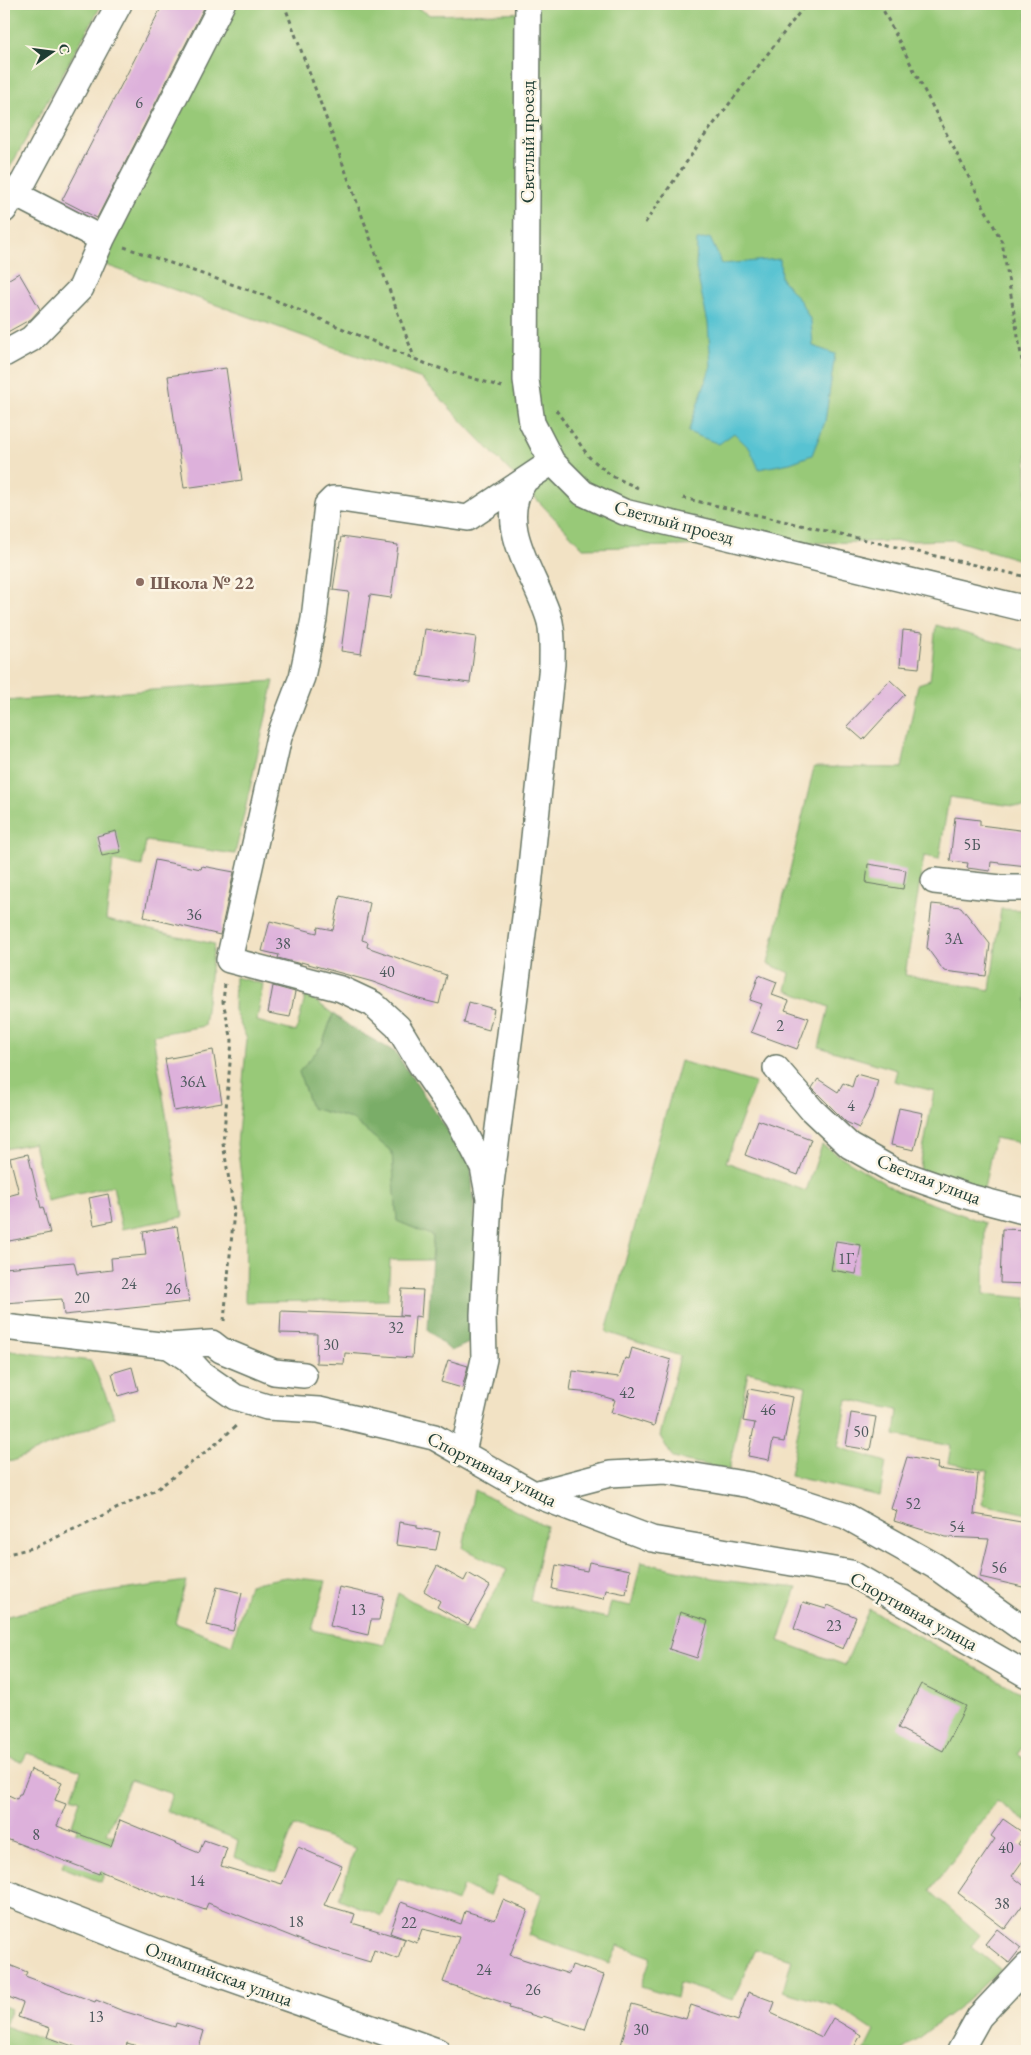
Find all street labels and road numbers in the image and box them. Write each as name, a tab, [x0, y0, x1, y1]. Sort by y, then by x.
street label: Светлый проезд	[515, 80, 540, 203]
street label: Светлый проезд	[612, 494, 737, 550]
street label: Светлая улица	[873, 1148, 985, 1210]
street label: Спортивная улица	[423, 1426, 561, 1513]
street label: Спортивная улица	[846, 1566, 983, 1657]
street label: Олимпийская улица	[142, 1936, 297, 2012]

